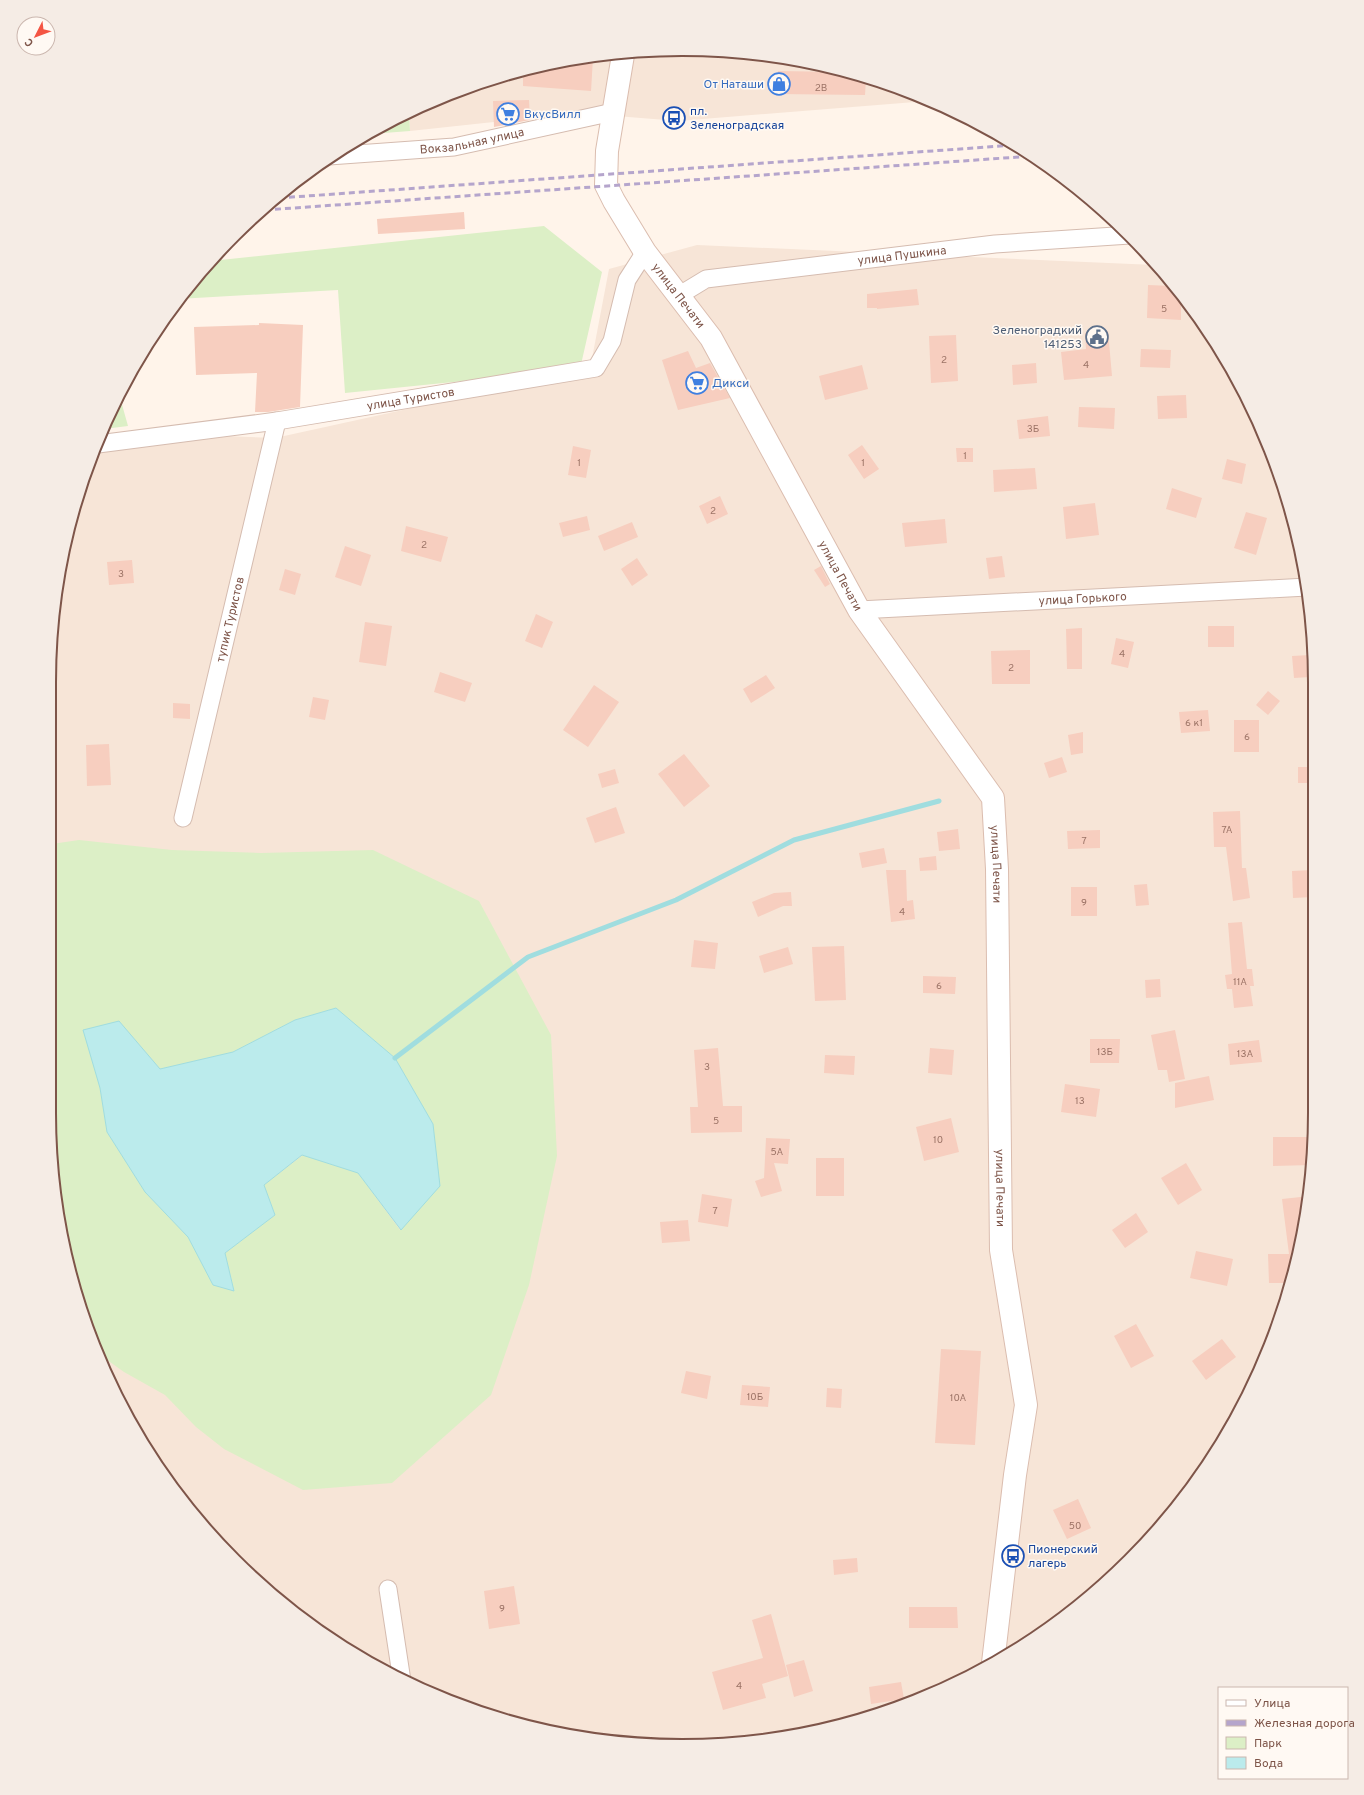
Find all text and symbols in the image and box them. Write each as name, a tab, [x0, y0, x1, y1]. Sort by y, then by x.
north arrow	[16, 16, 56, 56]
text: С	[22, 35, 37, 49]
shop icon: От Наташи	[766, 71, 792, 97]
place label: От Наташи	[704, 77, 764, 93]
house number: 2В	[815, 82, 827, 95]
supermarket icon: ВкусВилл	[495, 101, 521, 127]
place label: пл. Зеленоградская	[690, 104, 784, 134]
bus stop icon: пл. Зеленоградская	[661, 105, 687, 131]
place label: ВкусВилл	[524, 107, 581, 123]
street label: Вокзальная улица	[419, 125, 526, 158]
street label: улица Пушкина	[857, 243, 947, 270]
street label: улица Печати	[648, 260, 708, 332]
house number: 5	[1161, 303, 1167, 316]
place label: Зеленоградкий 141253	[993, 323, 1082, 353]
public building icon: Зеленоградкий 141253	[1084, 324, 1110, 350]
house number: 2	[941, 354, 947, 367]
house number: 4	[1083, 359, 1089, 372]
supermarket icon: Дикси	[684, 370, 710, 396]
place label: Дикси	[712, 376, 749, 392]
street label: улица Туристов	[366, 385, 456, 415]
house number: 3Б	[1027, 423, 1039, 436]
house number: 1	[963, 450, 967, 463]
house number: 1	[577, 457, 581, 470]
house number: 1	[861, 457, 865, 470]
house number: 2	[710, 505, 716, 518]
street label: улица Печати	[814, 538, 865, 614]
house number: 2	[421, 539, 427, 552]
house number: 3	[118, 568, 124, 581]
street label: тупик Туристов	[213, 575, 249, 664]
street label: улица Горького	[1038, 589, 1128, 610]
house number: 4	[1119, 648, 1125, 661]
house number: 2	[1008, 662, 1014, 675]
house number: 6 к1	[1185, 717, 1203, 730]
house number: 6	[1244, 731, 1250, 744]
house number: 7А	[1222, 824, 1233, 837]
street label: улица Печати	[986, 825, 1004, 903]
house number: 7	[1081, 835, 1087, 848]
house number: 9	[1081, 897, 1087, 910]
house number: 4	[899, 906, 905, 919]
house number: 11А	[1233, 976, 1247, 989]
house number: 6	[936, 980, 942, 993]
house number: 13Б	[1097, 1046, 1113, 1059]
house number: 13А	[1237, 1048, 1253, 1061]
house number: 3	[704, 1061, 710, 1074]
house number: 13	[1075, 1095, 1085, 1108]
house number: 5	[713, 1115, 719, 1128]
house number: 10	[933, 1134, 943, 1147]
house number: 5А	[771, 1146, 784, 1159]
street label: улица Печати	[991, 1149, 1008, 1227]
house number: 7	[712, 1205, 718, 1218]
house number: 10Б	[747, 1391, 763, 1404]
house number: 10А	[950, 1392, 967, 1405]
house number: 50	[1069, 1520, 1081, 1533]
place label: Пионерский лагерь	[1028, 1542, 1098, 1572]
bus stop icon: Пионерский лагерь	[1000, 1543, 1026, 1569]
house number: 9	[499, 1603, 505, 1616]
house number: 4	[736, 1680, 742, 1693]
legend	[1218, 1687, 1348, 1779]
text: Улица	[1254, 1696, 1290, 1712]
text: Железная дорога	[1254, 1716, 1355, 1732]
text: Парк	[1254, 1736, 1282, 1752]
text: Вода	[1254, 1756, 1283, 1772]

